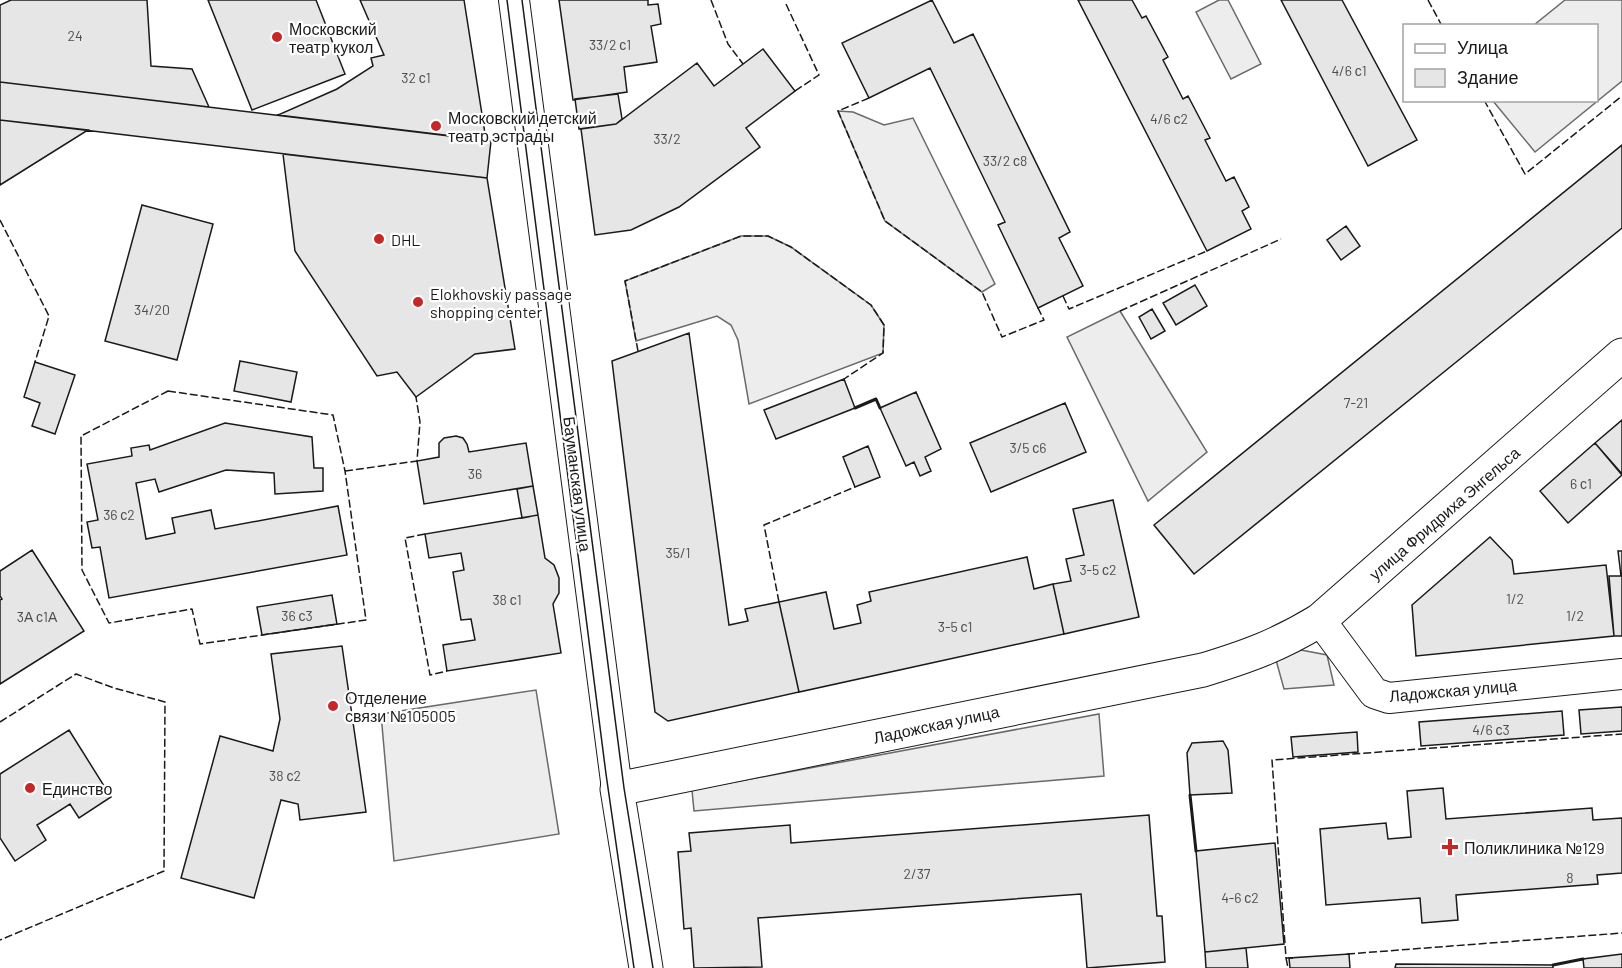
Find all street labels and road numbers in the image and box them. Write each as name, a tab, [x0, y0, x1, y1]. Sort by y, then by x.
street label: Бауманская улица	[560, 415, 596, 553]
street label: улица Фридриха Энгельса	[1365, 442, 1523, 583]
street label: Ладожская улица	[1388, 675, 1518, 705]
street label: Ладожская улица	[871, 701, 1001, 747]

